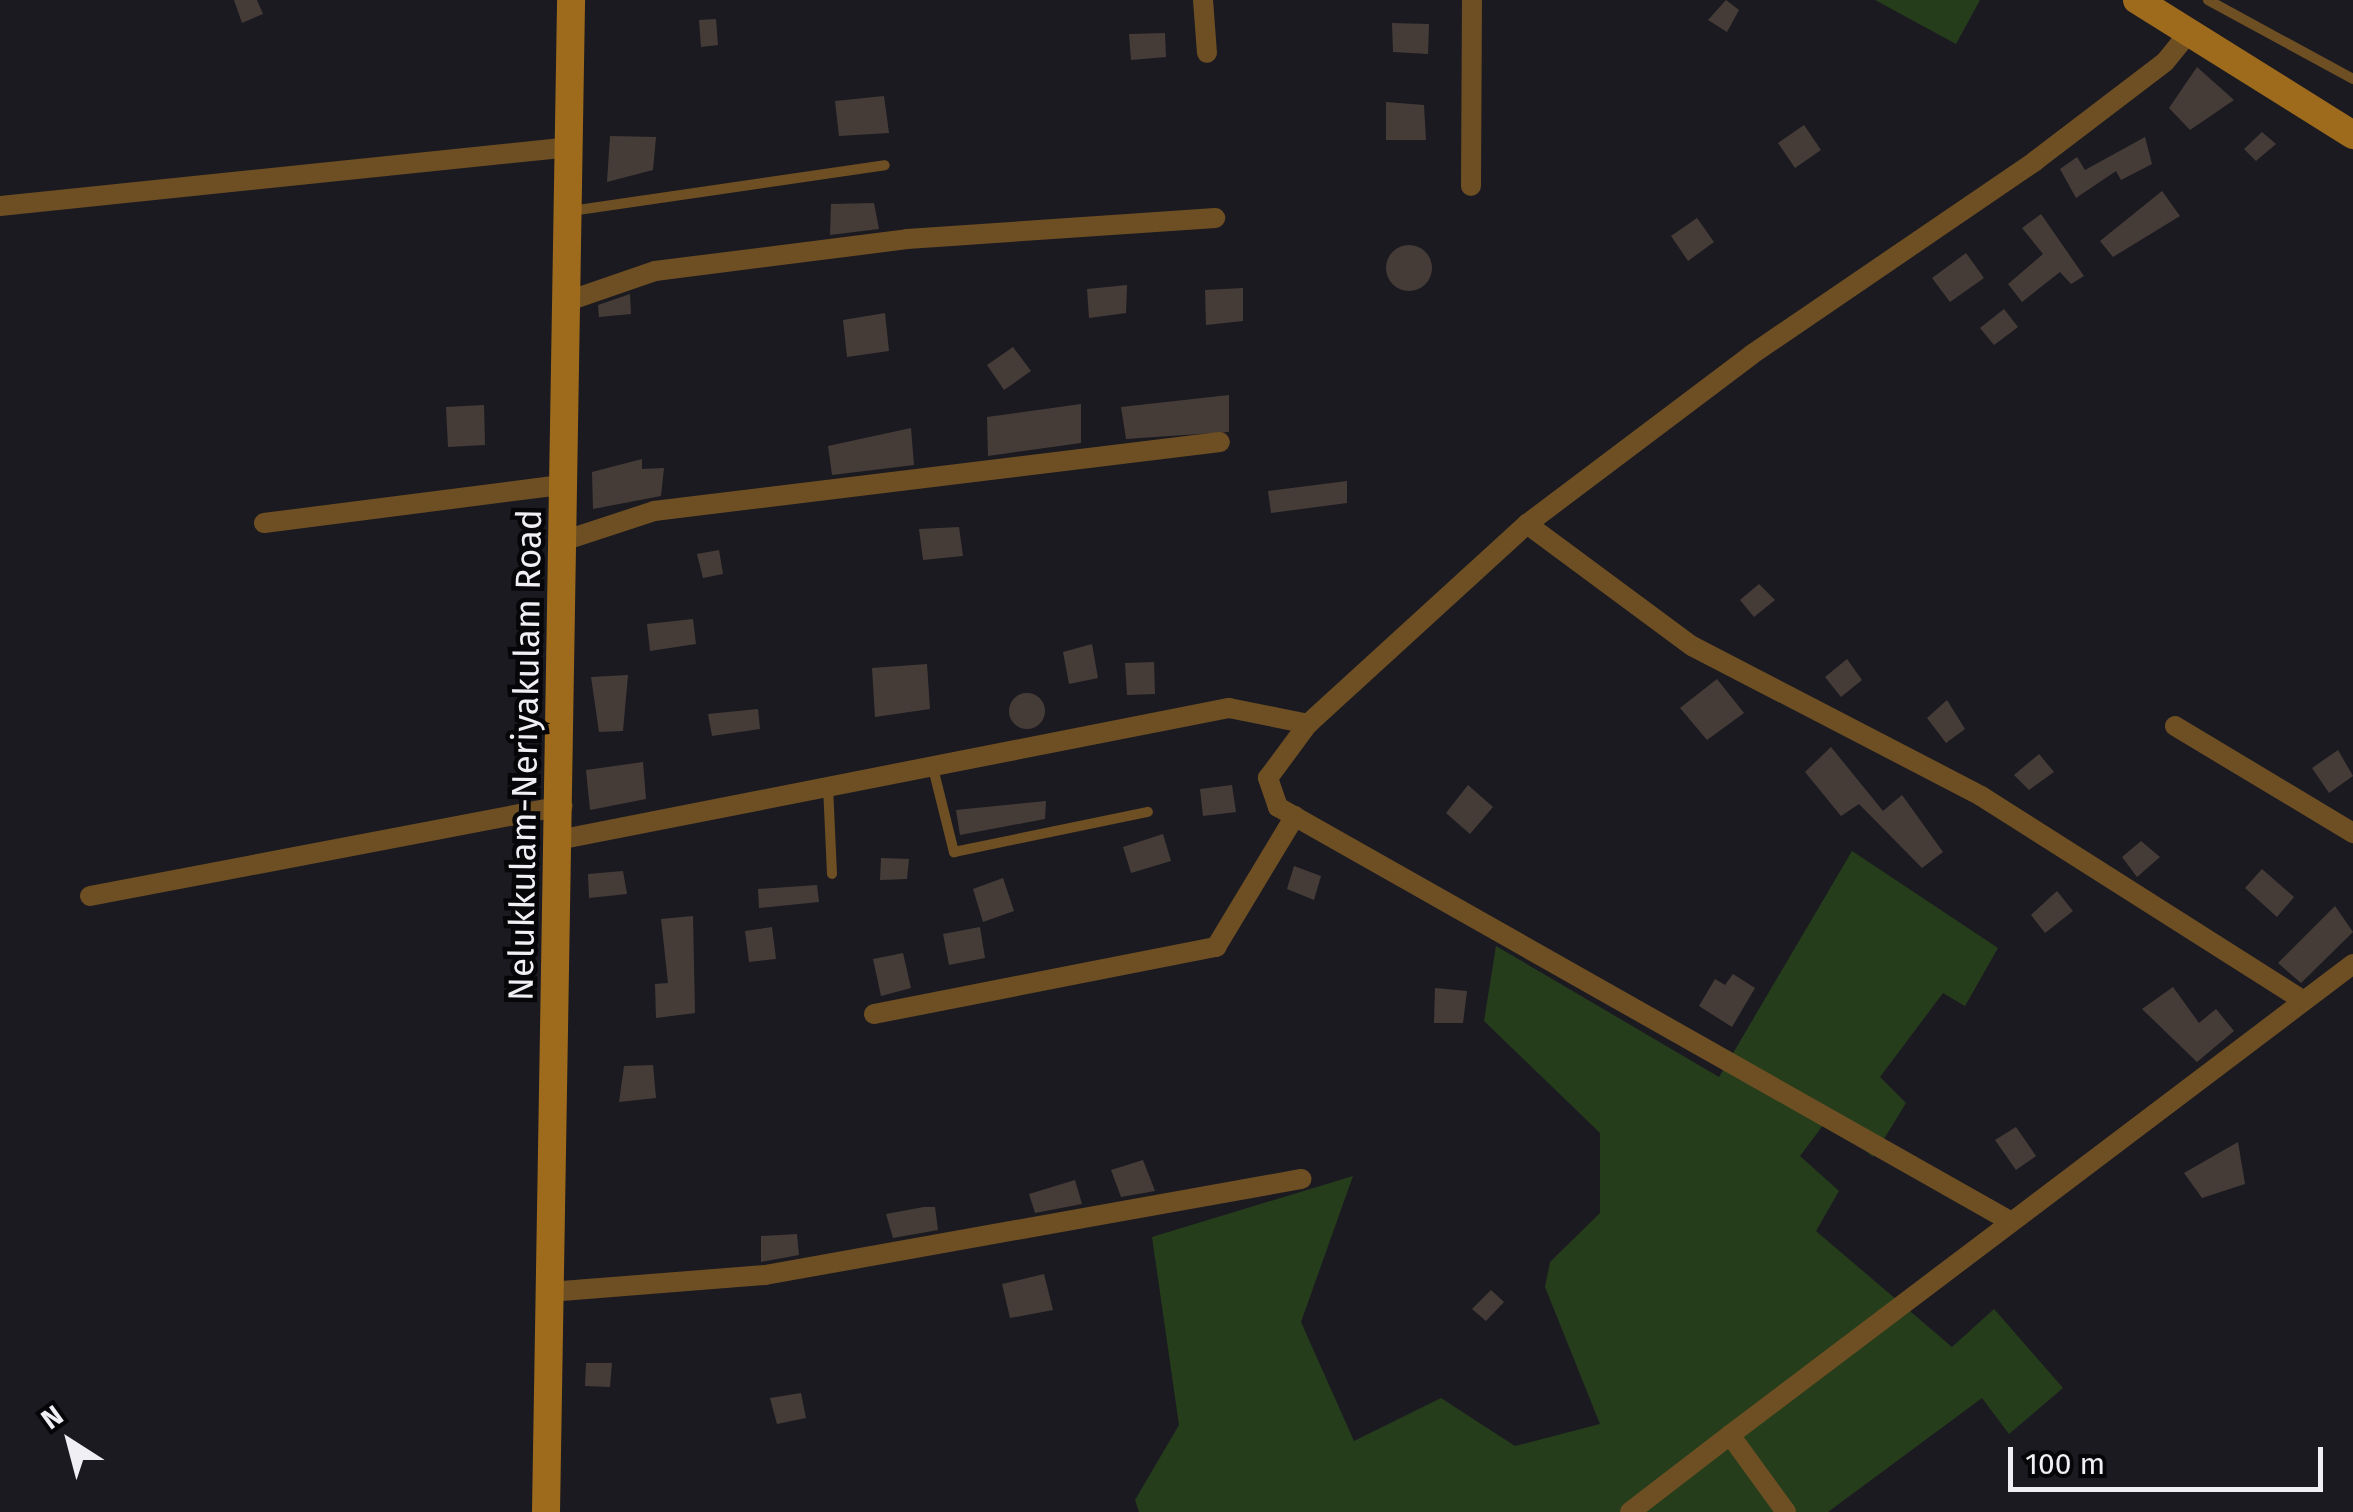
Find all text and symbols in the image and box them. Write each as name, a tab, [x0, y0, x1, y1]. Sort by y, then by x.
street label: Nelukkulam-Neriyakulam Road	[500, 509, 550, 1001]
north arrow	[20, 1392, 120, 1492]
text: N	[35, 1399, 69, 1436]
scale bar	[2013, 1427, 2328, 1489]
text: 100 m	[2025, 1446, 2105, 1482]

